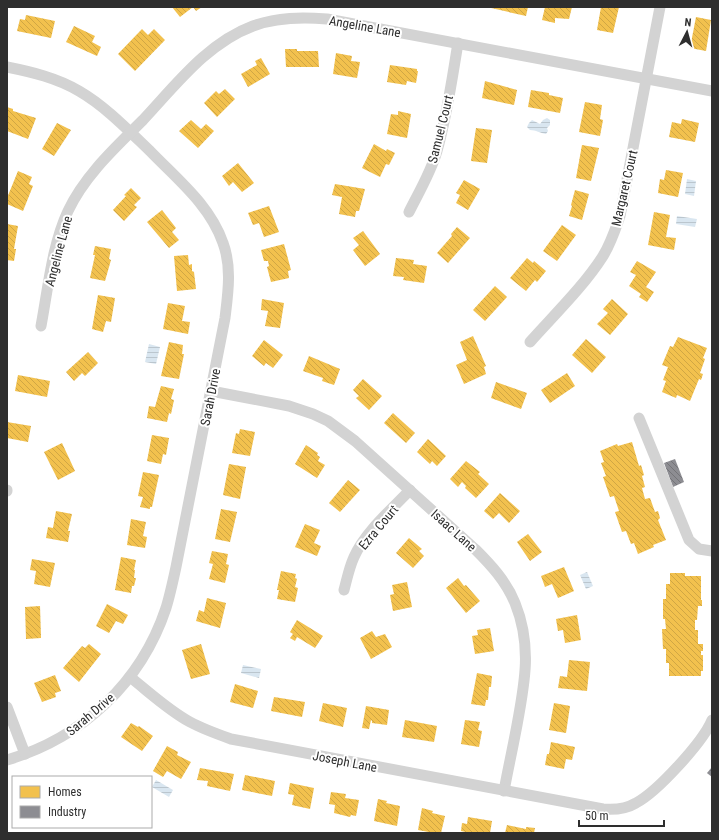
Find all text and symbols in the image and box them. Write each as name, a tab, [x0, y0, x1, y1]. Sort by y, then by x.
north arrow	[667, 12, 707, 52]
street label: Angeline Lane	[328, 13, 402, 40]
text: N	[684, 16, 692, 29]
street label: Samuel Court	[425, 93, 456, 165]
street label: Margaret Court	[608, 148, 641, 228]
street label: Angeline Lane	[42, 214, 75, 288]
street label: Sarah Drive	[198, 367, 223, 427]
street label: Ezra Court	[355, 502, 401, 553]
street label: Isaac Lane	[428, 506, 479, 554]
street label: Sarah Drive	[63, 690, 117, 739]
street label: Joseph Lane	[311, 748, 378, 775]
legend	[12, 776, 152, 828]
text: Homes	[48, 785, 82, 799]
scale bar	[579, 802, 664, 828]
text: Industry	[48, 805, 86, 819]
text: 50 m	[585, 809, 609, 823]

